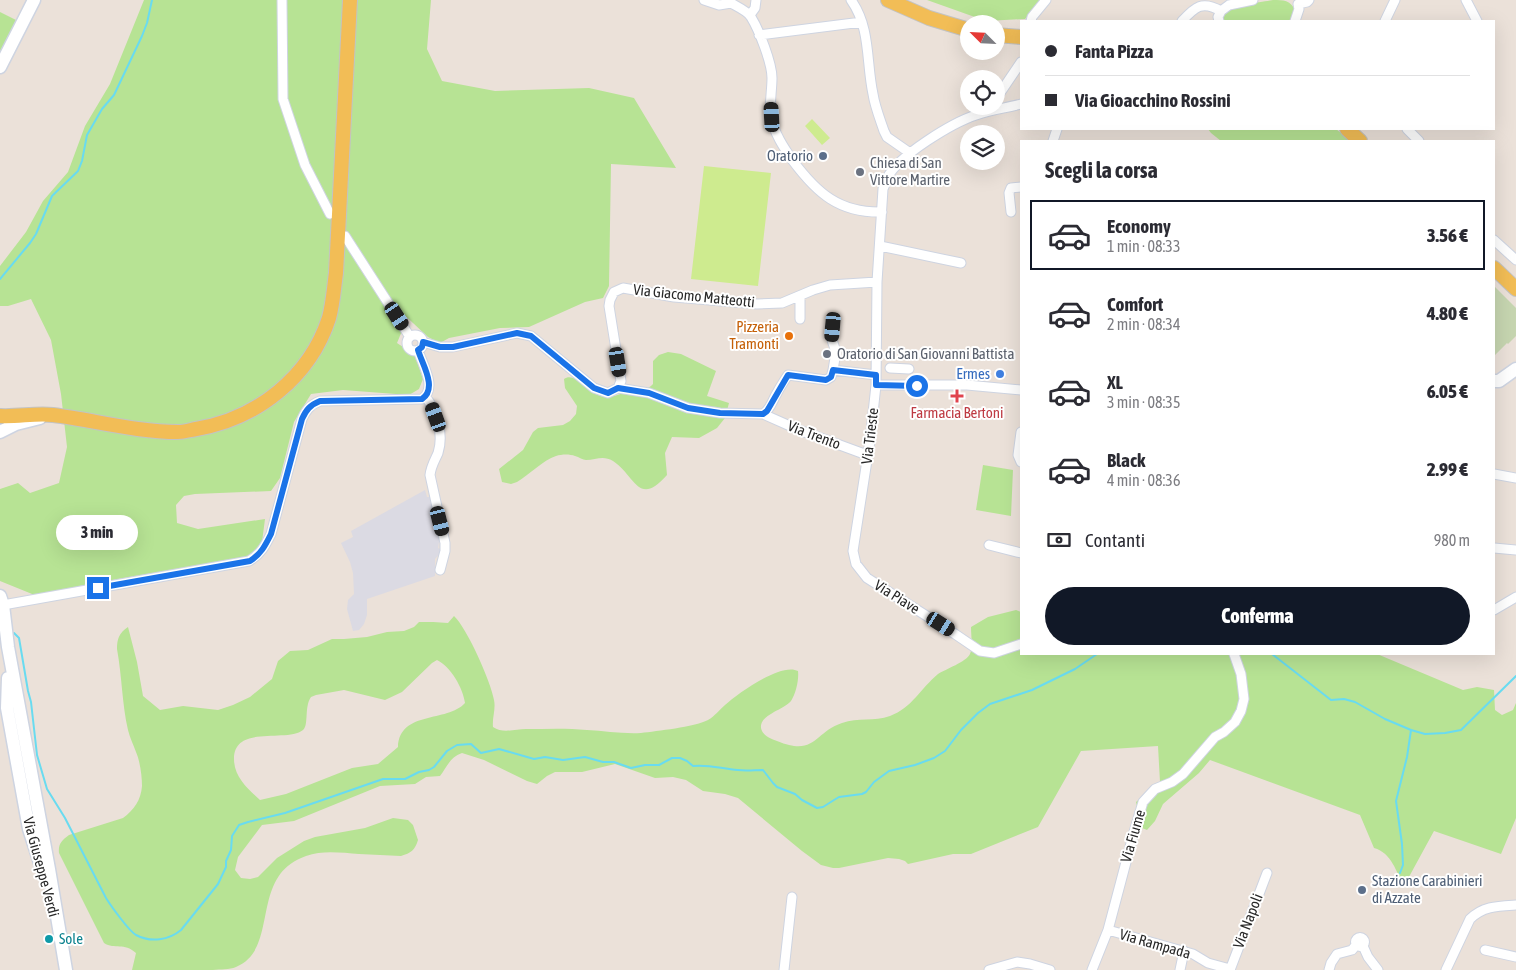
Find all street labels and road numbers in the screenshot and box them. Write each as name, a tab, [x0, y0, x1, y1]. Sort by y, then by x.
street label: Via Giacomo Matteotti	[632, 281, 756, 310]
street label: Via Trieste	[858, 407, 881, 465]
street label: Via Trento	[785, 417, 843, 452]
street label: Via Piave	[871, 576, 923, 617]
street label: Via Fiume	[1117, 807, 1148, 864]
street label: Via Giuseppe Verdi	[20, 815, 63, 919]
street label: Via Napoli	[1229, 891, 1266, 951]
street label: Via Rampada	[1118, 925, 1193, 962]

